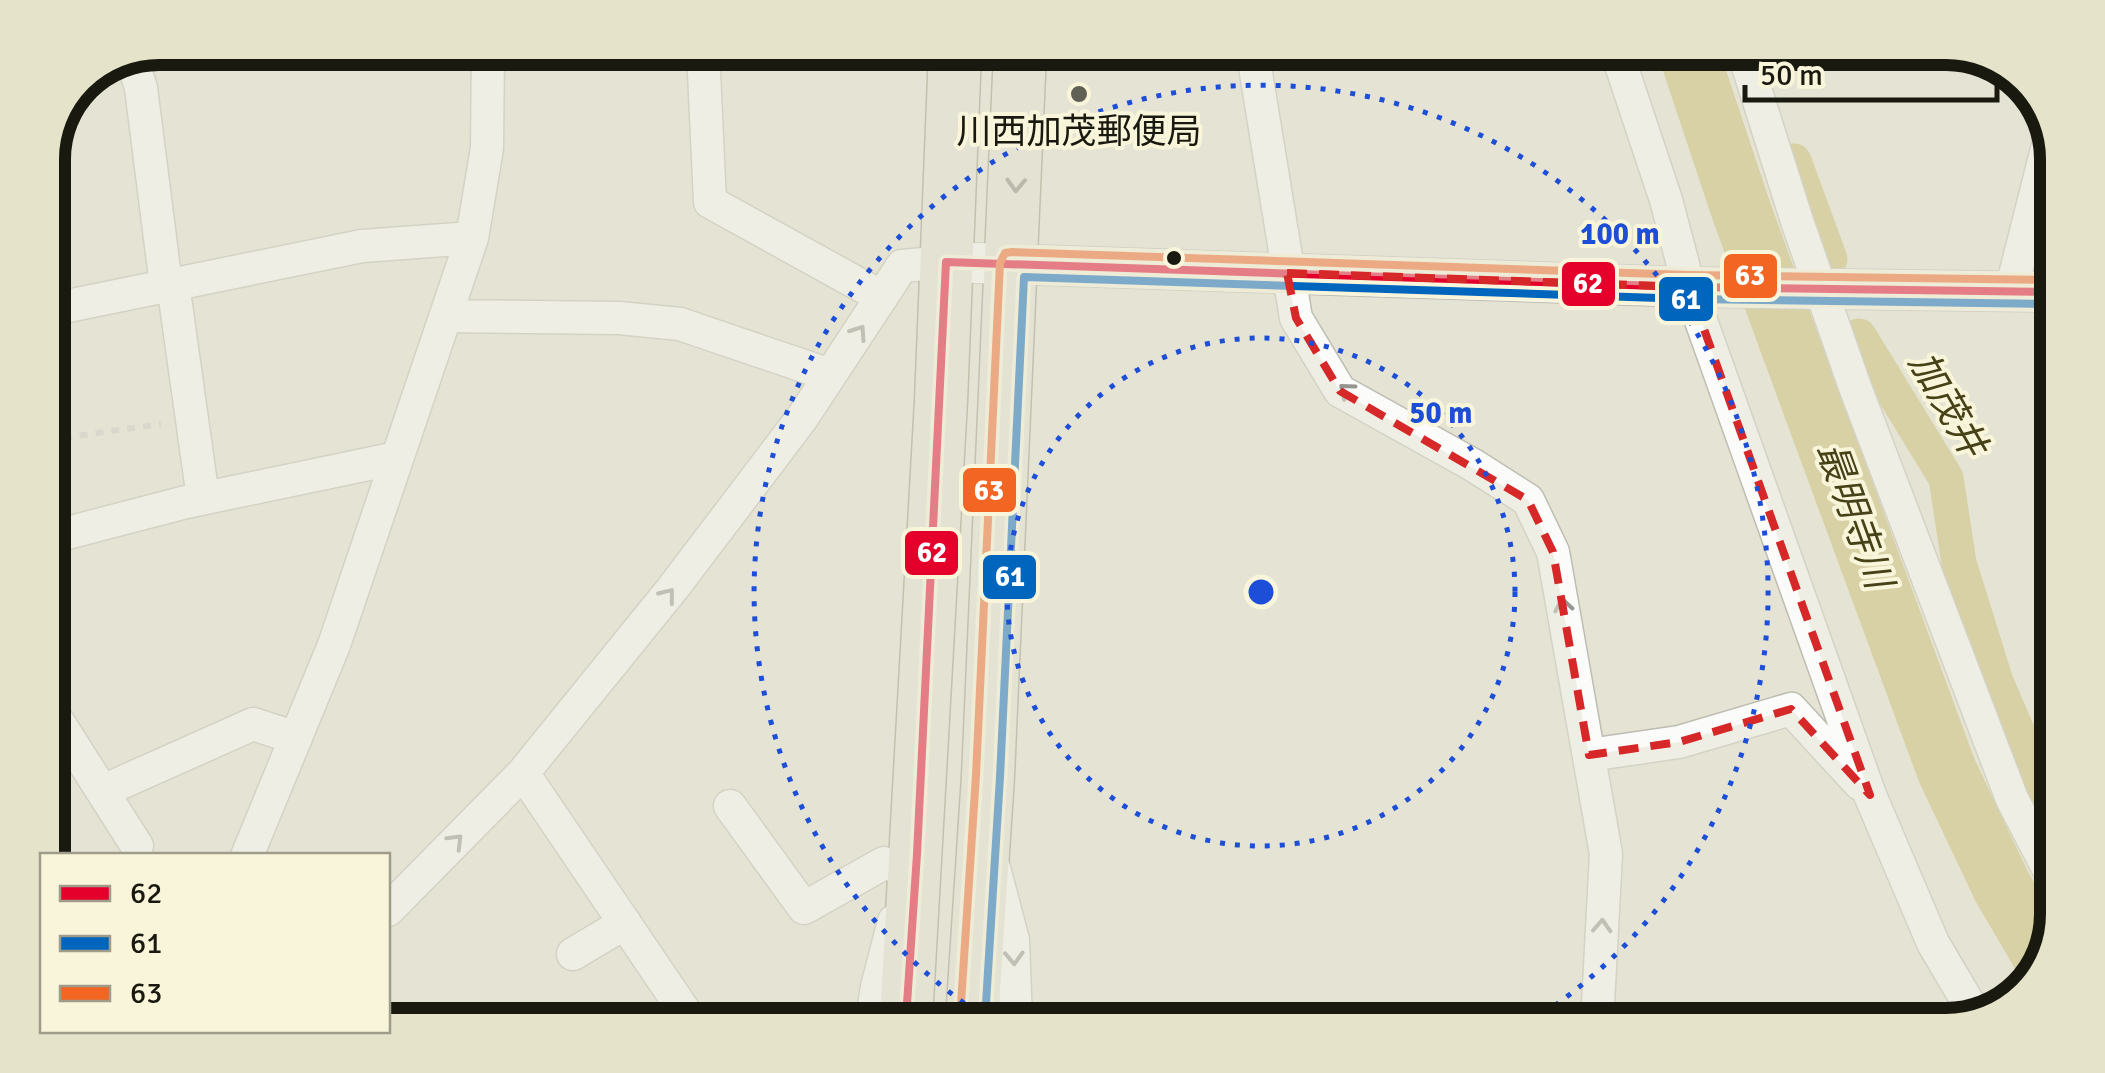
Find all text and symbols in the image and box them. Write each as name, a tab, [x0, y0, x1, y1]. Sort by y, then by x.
scale bar	[1745, 40, 1998, 102]
text: 50 m	[1760, 57, 1823, 94]
marker: 川西加茂郵便局	[1068, 83, 1090, 105]
place label: 川西加茂郵便局	[956, 110, 1202, 153]
one-way arrow	[1005, 178, 1026, 194]
text: 100 m	[1580, 216, 1660, 253]
unlabelled marker	[1164, 248, 1184, 268]
line badge: 63	[1722, 252, 1779, 300]
text: 63	[1735, 259, 1765, 293]
line badge: 62	[1560, 260, 1617, 308]
text: 62	[1573, 267, 1603, 301]
line badge: 61	[1657, 275, 1715, 323]
text: 61	[1671, 283, 1701, 317]
one-way arrow	[847, 325, 865, 344]
water label: 加茂井	[1899, 343, 1998, 468]
one-way arrow	[1339, 384, 1357, 402]
text: 50 m	[1409, 395, 1473, 432]
water label: 最明寺川	[1806, 436, 1904, 598]
line badge: 63	[961, 466, 1018, 514]
text: 63	[974, 474, 1004, 508]
line badge: 62	[903, 529, 960, 577]
text: 62	[917, 536, 947, 570]
line badge: 61	[981, 553, 1038, 601]
text: 61	[995, 560, 1025, 594]
centre of rings	[1243, 574, 1279, 610]
one-way arrow	[656, 588, 674, 606]
one-way arrow	[1553, 597, 1574, 613]
one-way arrow	[445, 835, 463, 853]
legend	[40, 853, 390, 1033]
text: 62	[130, 875, 162, 912]
one-way arrow	[1591, 918, 1612, 934]
text: 61	[130, 925, 162, 962]
one-way arrow	[1003, 950, 1024, 966]
text: 63	[130, 975, 162, 1012]

